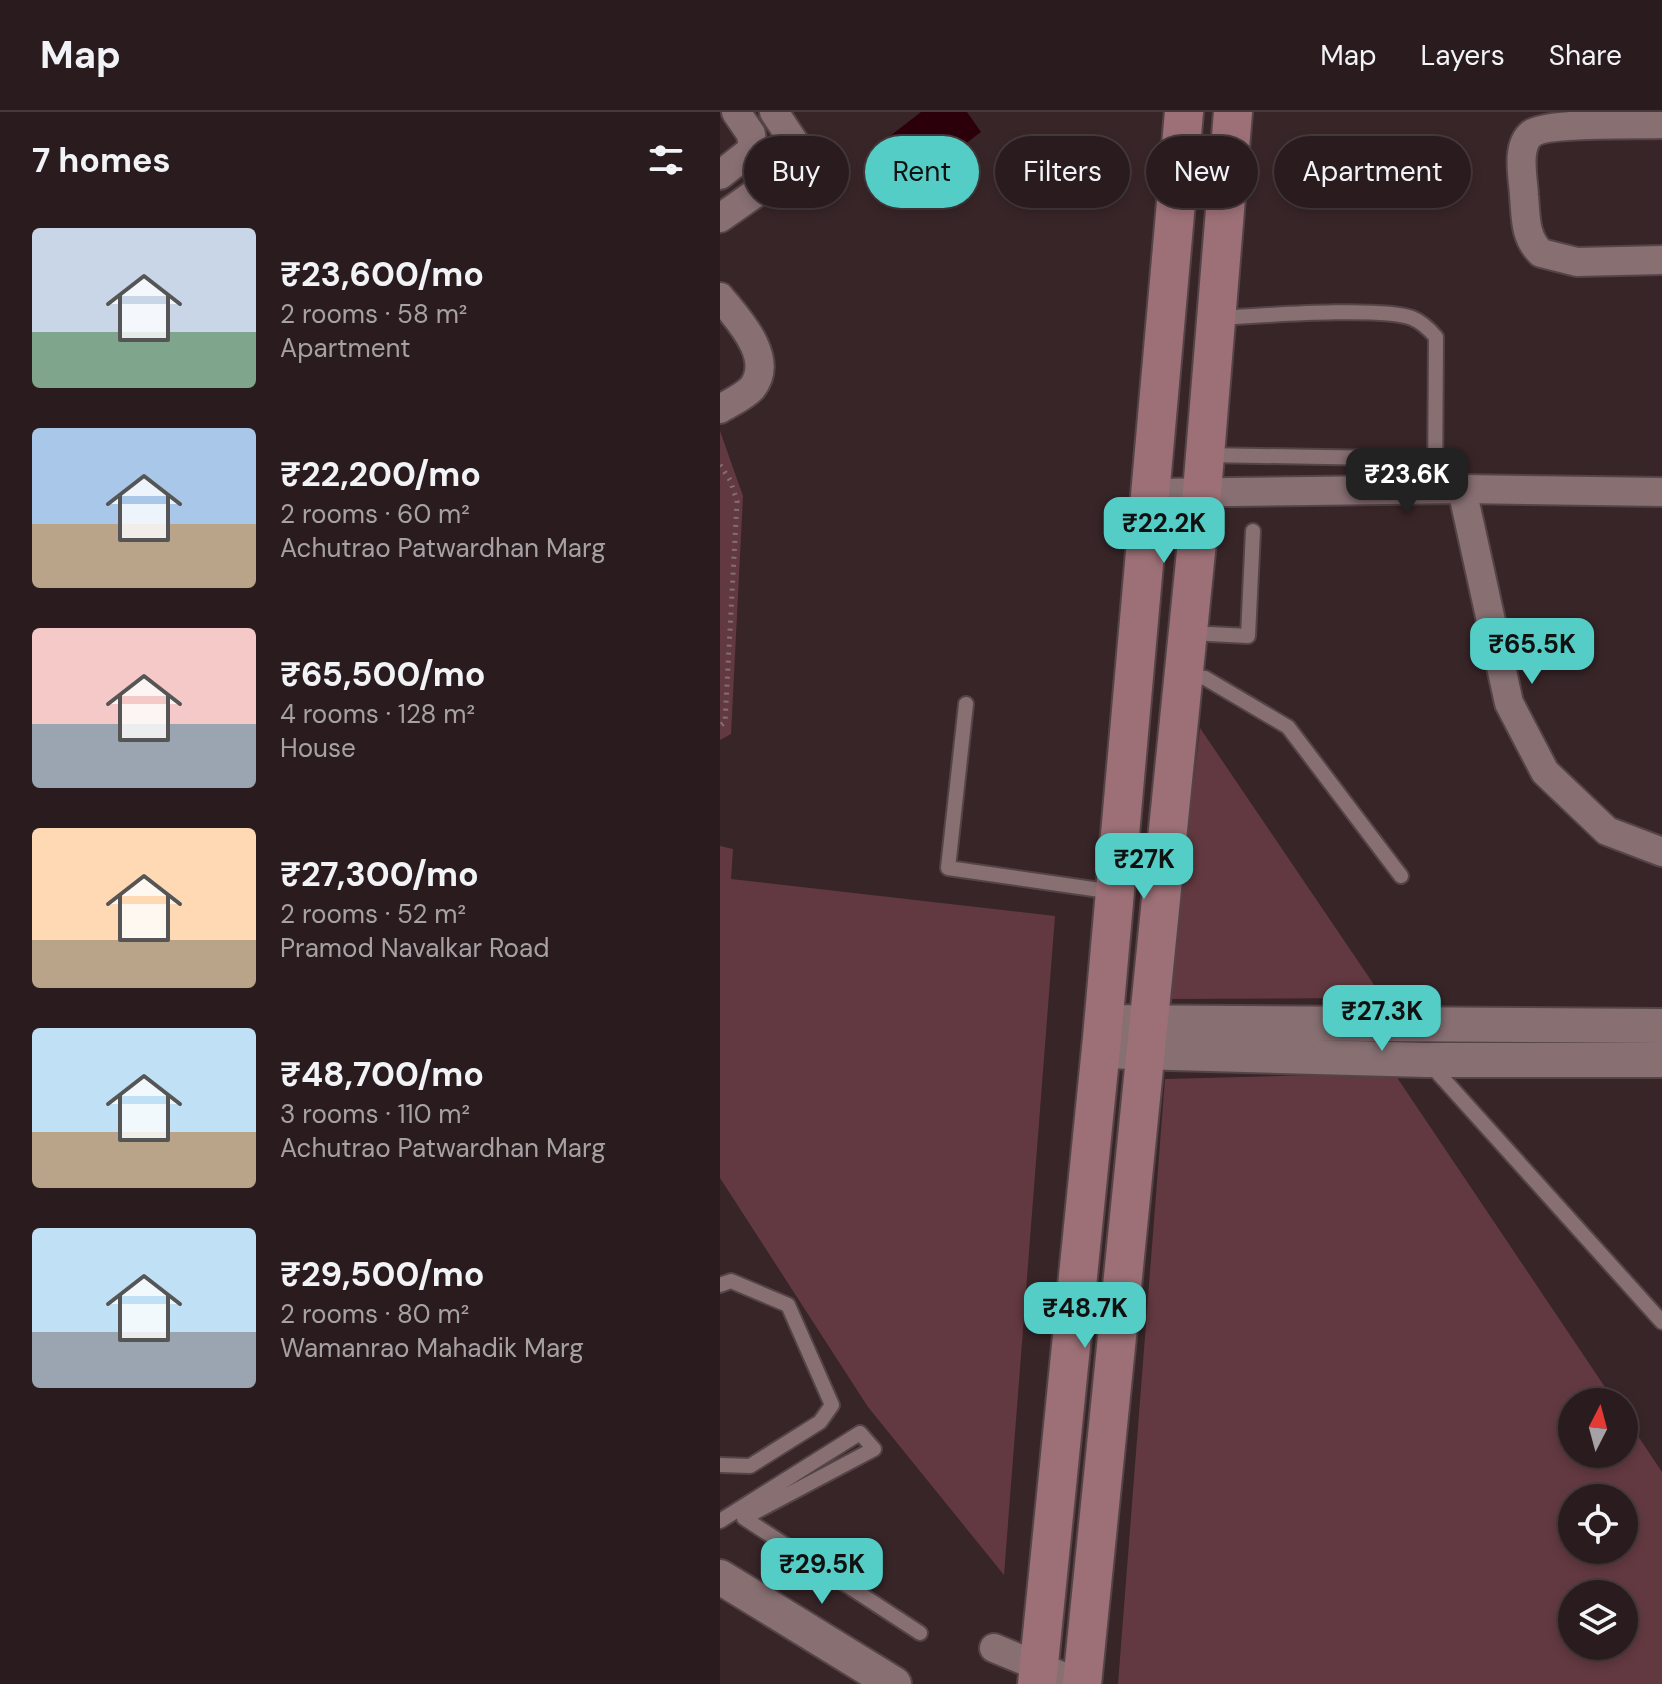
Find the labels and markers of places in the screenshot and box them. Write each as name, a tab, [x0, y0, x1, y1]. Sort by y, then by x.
pin: ₹23.6K	[1342, 448, 1472, 516]
pin: ₹22.2K	[1099, 497, 1229, 565]
pin: ₹65.5K	[1467, 618, 1597, 686]
pin: ₹27K	[1097, 833, 1191, 901]
pin: ₹27.3K	[1317, 985, 1447, 1053]
pin: ₹48.7K	[1020, 1282, 1150, 1350]
pin: ₹29.5K	[757, 1538, 887, 1606]

